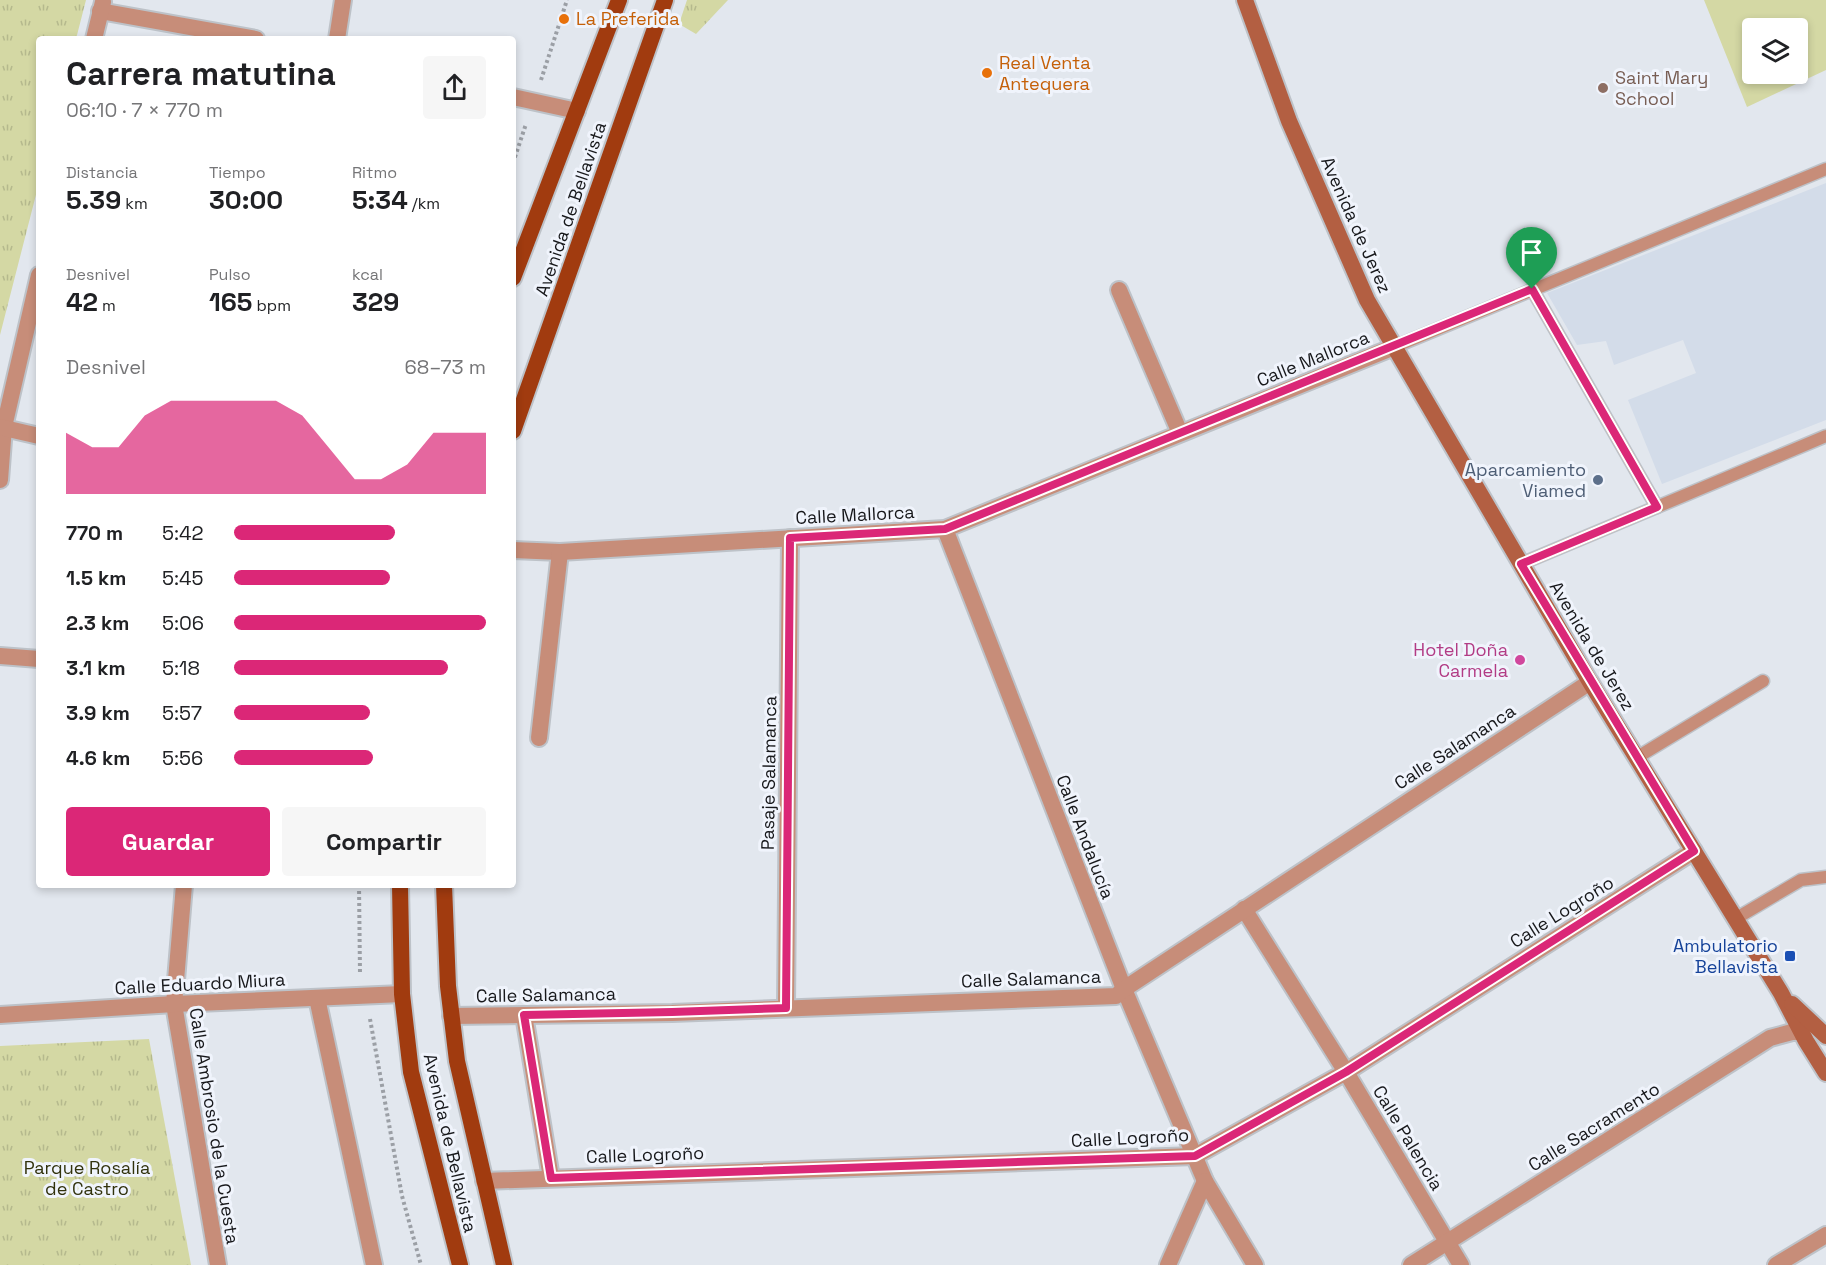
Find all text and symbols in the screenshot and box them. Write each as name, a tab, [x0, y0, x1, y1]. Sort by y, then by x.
place label: La Preferida	[576, 7, 680, 30]
marker: La Preferida	[557, 12, 571, 26]
map controls	[1742, 18, 1808, 84]
button: layers	[1742, 18, 1808, 84]
place label: Real Venta Antequera	[999, 51, 1091, 95]
text: Carrera matutina	[66, 53, 336, 95]
button: share	[423, 56, 486, 119]
marker: Real Venta Antequera	[980, 66, 994, 80]
place label: Saint Mary School	[1615, 66, 1708, 110]
marker: Saint Mary School	[1596, 81, 1610, 95]
text: 06:10 · 7 × 770 m	[66, 97, 223, 123]
street label: Avenida de Bellavista	[530, 119, 611, 299]
street label: Avenida de Jerez	[1316, 153, 1397, 297]
text: Distancia	[66, 162, 138, 183]
text: Tiempo	[209, 162, 266, 183]
text: Ritmo	[352, 162, 397, 183]
text: 5.39	[66, 183, 121, 217]
text: 30:00	[209, 183, 283, 217]
text: 5:34	[352, 183, 408, 217]
text: km	[121, 193, 148, 214]
text: /km	[408, 193, 440, 214]
pin	[1506, 227, 1557, 289]
icon: arrive	[1515, 236, 1548, 269]
text: Desnivel	[66, 264, 130, 285]
text: Pulso	[209, 264, 251, 285]
text: kcal	[352, 264, 383, 285]
text: 42	[66, 285, 98, 319]
text: 165	[209, 285, 252, 319]
text: 329	[352, 285, 399, 319]
text: m	[98, 295, 116, 316]
text: bpm	[252, 295, 291, 316]
street label: Calle Mallorca	[1253, 325, 1372, 392]
text: Desnivel	[66, 354, 146, 380]
text: 68–73 m	[405, 354, 486, 380]
place label: Aparcamiento Viamed	[1465, 458, 1586, 502]
marker: Aparcamiento Viamed	[1591, 473, 1605, 487]
street label: Calle Mallorca	[795, 500, 915, 529]
text: 770 m	[66, 520, 123, 546]
text: 5:42	[162, 520, 204, 546]
text: 1.5 km	[66, 565, 126, 591]
text: 5:45	[162, 565, 204, 591]
street label: Avenida de Jerez	[1545, 577, 1640, 715]
text: 2.3 km	[66, 610, 129, 636]
text: 5:06	[162, 610, 204, 636]
place label: Hotel Doña Carmela	[1413, 638, 1508, 682]
marker: Hotel Doña Carmela	[1513, 653, 1527, 667]
text: 3.1 km	[66, 655, 126, 681]
text: 5:18	[162, 655, 200, 681]
street label: Pasaje Salamanca	[756, 696, 781, 850]
street label: Calle Salamanca	[1390, 699, 1520, 794]
text: 3.9 km	[66, 700, 130, 726]
text: 5:57	[162, 700, 202, 726]
text: 4.6 km	[66, 745, 130, 771]
text: 5:56	[162, 745, 203, 771]
street label: Calle Andalucía	[1051, 772, 1120, 902]
button: Guardar	[66, 807, 270, 876]
button: Compartir	[282, 807, 486, 876]
street label: Calle Logroño	[1506, 871, 1618, 953]
place label: Ambulatorio Bellavista	[1673, 934, 1778, 978]
marker: Ambulatorio Bellavista	[1783, 949, 1797, 963]
street label: Calle Salamanca	[961, 965, 1101, 992]
street label: Calle Eduardo Miura	[114, 968, 286, 999]
street label: Calle Salamanca	[476, 982, 616, 1007]
street label: Calle Ambrosio de la Cuesta	[184, 1006, 245, 1246]
street label: Avenida de Bellavista	[419, 1051, 482, 1235]
street label: Calle Sacramento	[1524, 1077, 1664, 1176]
street label: Calle Palencia	[1368, 1081, 1449, 1194]
street label: Calle Logroño	[1070, 1123, 1190, 1152]
street label: Calle Logroño	[586, 1141, 704, 1168]
park label: Parque Rosalía de Castro	[24, 1156, 150, 1200]

